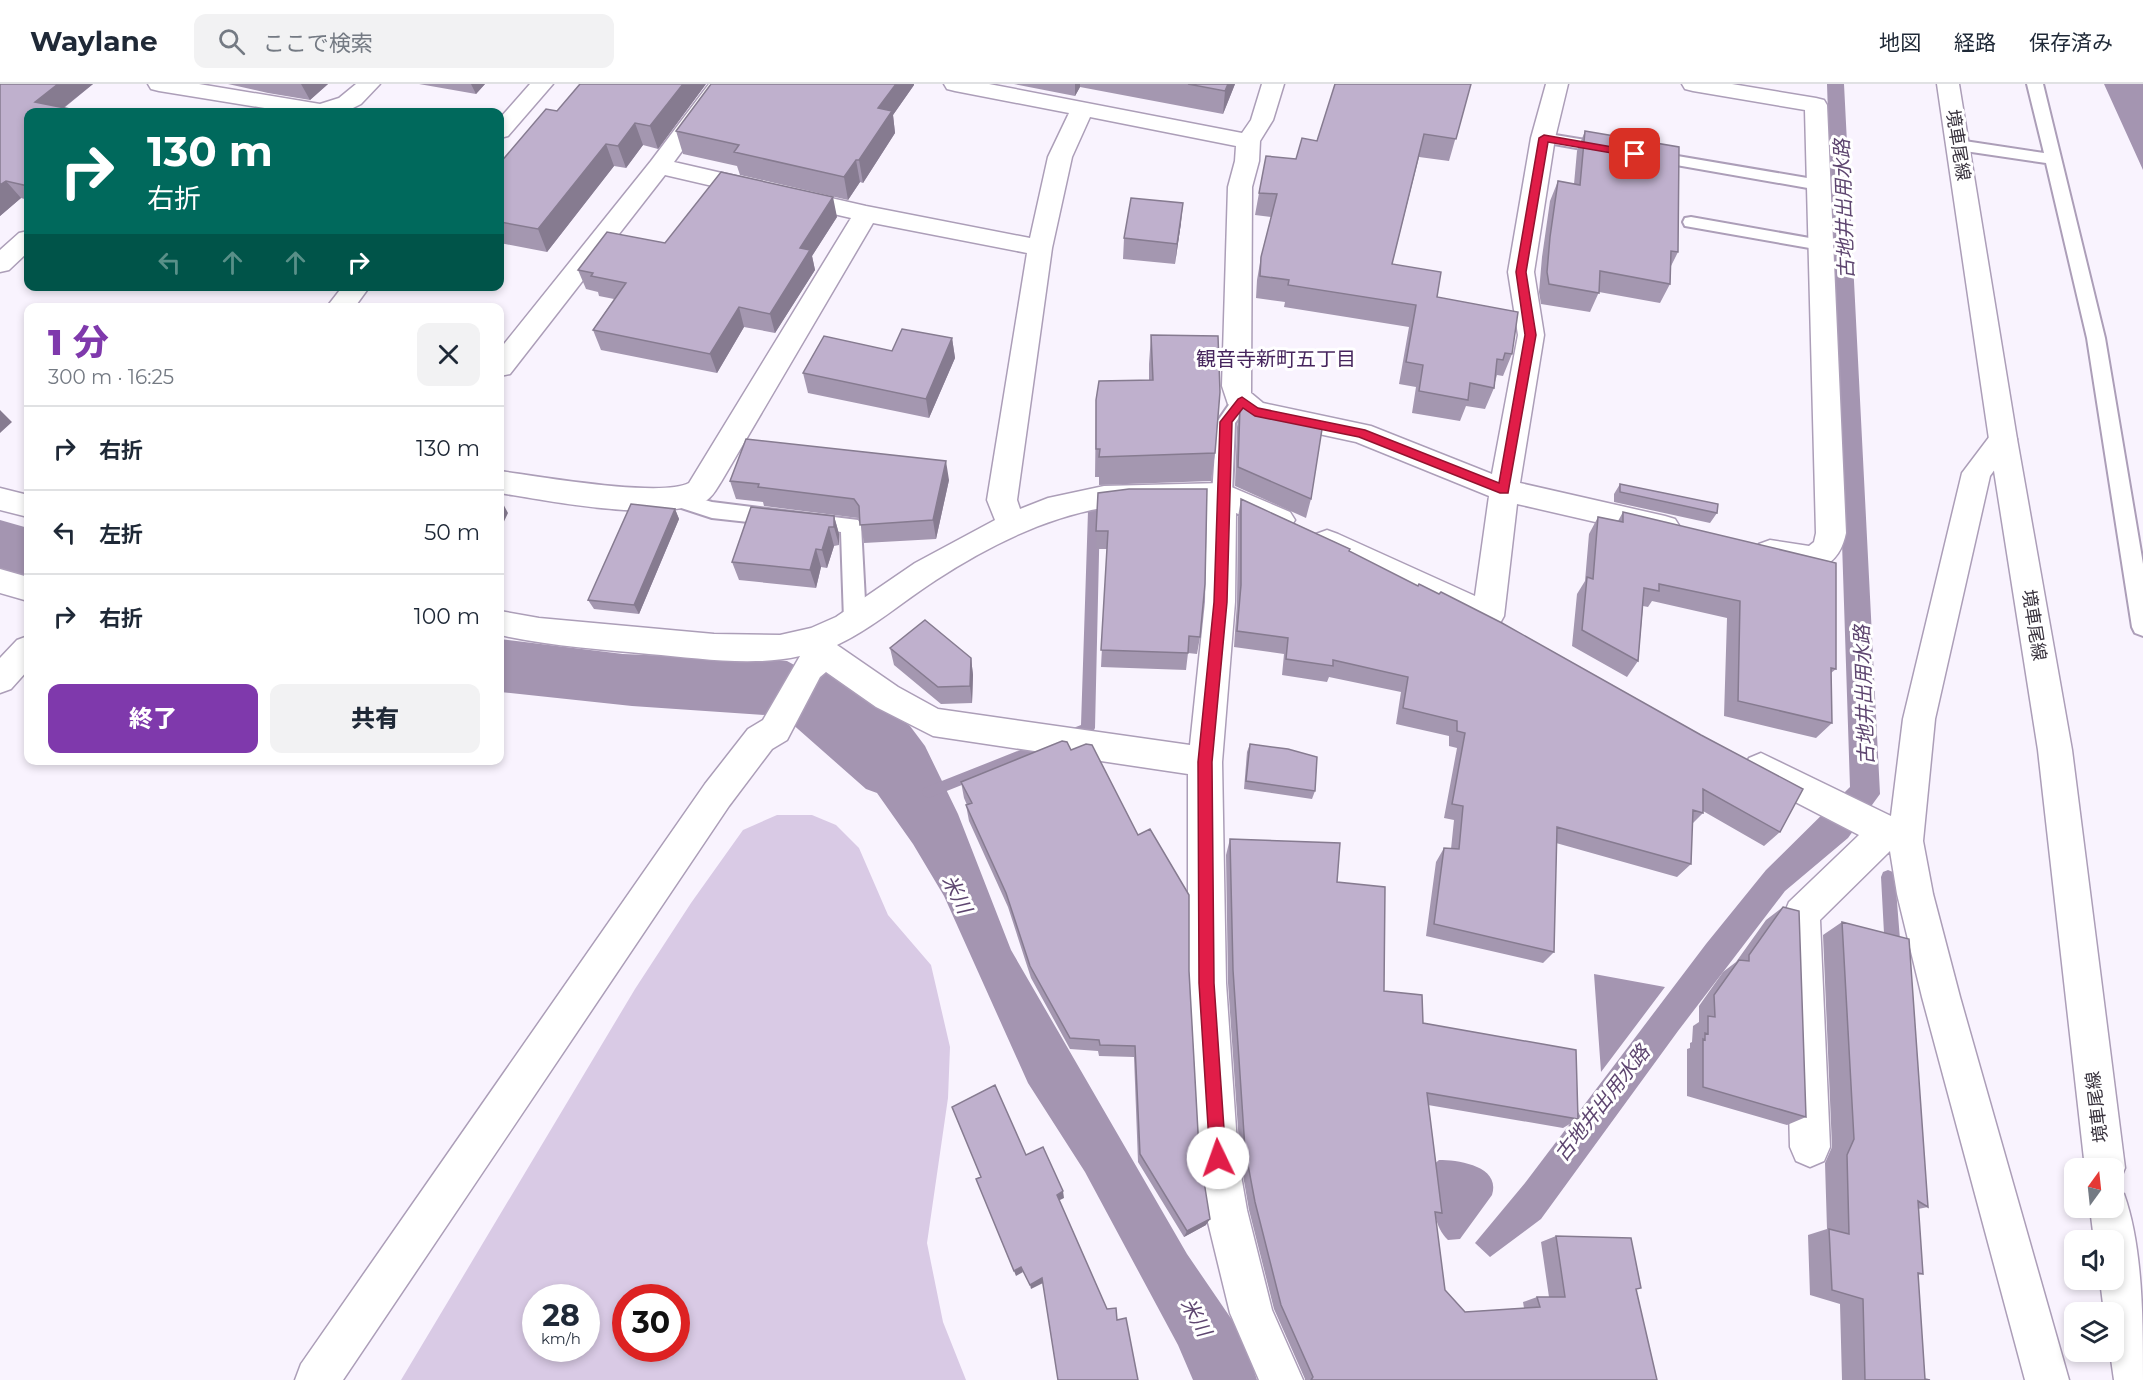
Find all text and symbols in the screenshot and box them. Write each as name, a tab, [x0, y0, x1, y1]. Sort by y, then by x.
search box	[194, 14, 614, 68]
text: Waylane	[30, 24, 158, 58]
icon: search	[215, 25, 248, 58]
text: ここで検索	[263, 30, 373, 57]
text: 地図	[1879, 30, 1921, 55]
text: 経路	[1954, 30, 1996, 55]
text: 保存済み	[2029, 30, 2113, 55]
street label: 境車尾線	[1942, 108, 1974, 182]
text: 130 m	[147, 125, 273, 177]
pin	[1609, 128, 1660, 179]
icon: right	[48, 132, 126, 210]
icon: arrive	[1618, 137, 1651, 170]
water label: 古地井出用水路	[1829, 137, 1858, 279]
text: 右折	[147, 182, 201, 215]
icon: left	[153, 246, 186, 279]
icon: ahead	[216, 246, 249, 279]
icon: ahead	[279, 246, 312, 279]
icon: right	[342, 246, 375, 279]
text: 1 分	[48, 320, 109, 364]
button: close	[417, 323, 480, 386]
district label: 観音寺新町五丁目	[1196, 347, 1356, 371]
text: 300 m · 16:25	[48, 365, 174, 389]
icon: right	[48, 432, 81, 465]
text: 130 m	[416, 435, 480, 462]
text: 右折	[99, 437, 143, 464]
icon: left	[48, 516, 81, 549]
text: 50 m	[424, 519, 480, 546]
text: 左折	[99, 521, 143, 548]
street label: 境車尾線	[2018, 588, 2050, 662]
icon: right	[48, 600, 81, 633]
text: 100 m	[414, 603, 480, 630]
text: 右折	[99, 605, 143, 632]
water label: 古地井出用水路	[1849, 623, 1878, 765]
button: 終了	[48, 684, 258, 753]
button: 共有	[270, 684, 480, 753]
water label: 米川	[937, 871, 978, 919]
water label: 古地井出用水路	[1549, 1039, 1656, 1166]
street label: 境車尾線	[2082, 1070, 2112, 1144]
position arrow	[1186, 1126, 1250, 1190]
north arrow	[2064, 1158, 2124, 1218]
map controls	[2064, 1158, 2124, 1362]
button: sound	[2064, 1230, 2124, 1290]
speed limit sign: 30	[612, 1284, 690, 1362]
water label: 米川	[1176, 1294, 1217, 1342]
text: 28	[542, 1297, 580, 1334]
button: layers	[2064, 1302, 2124, 1362]
text: km/h	[541, 1329, 581, 1348]

